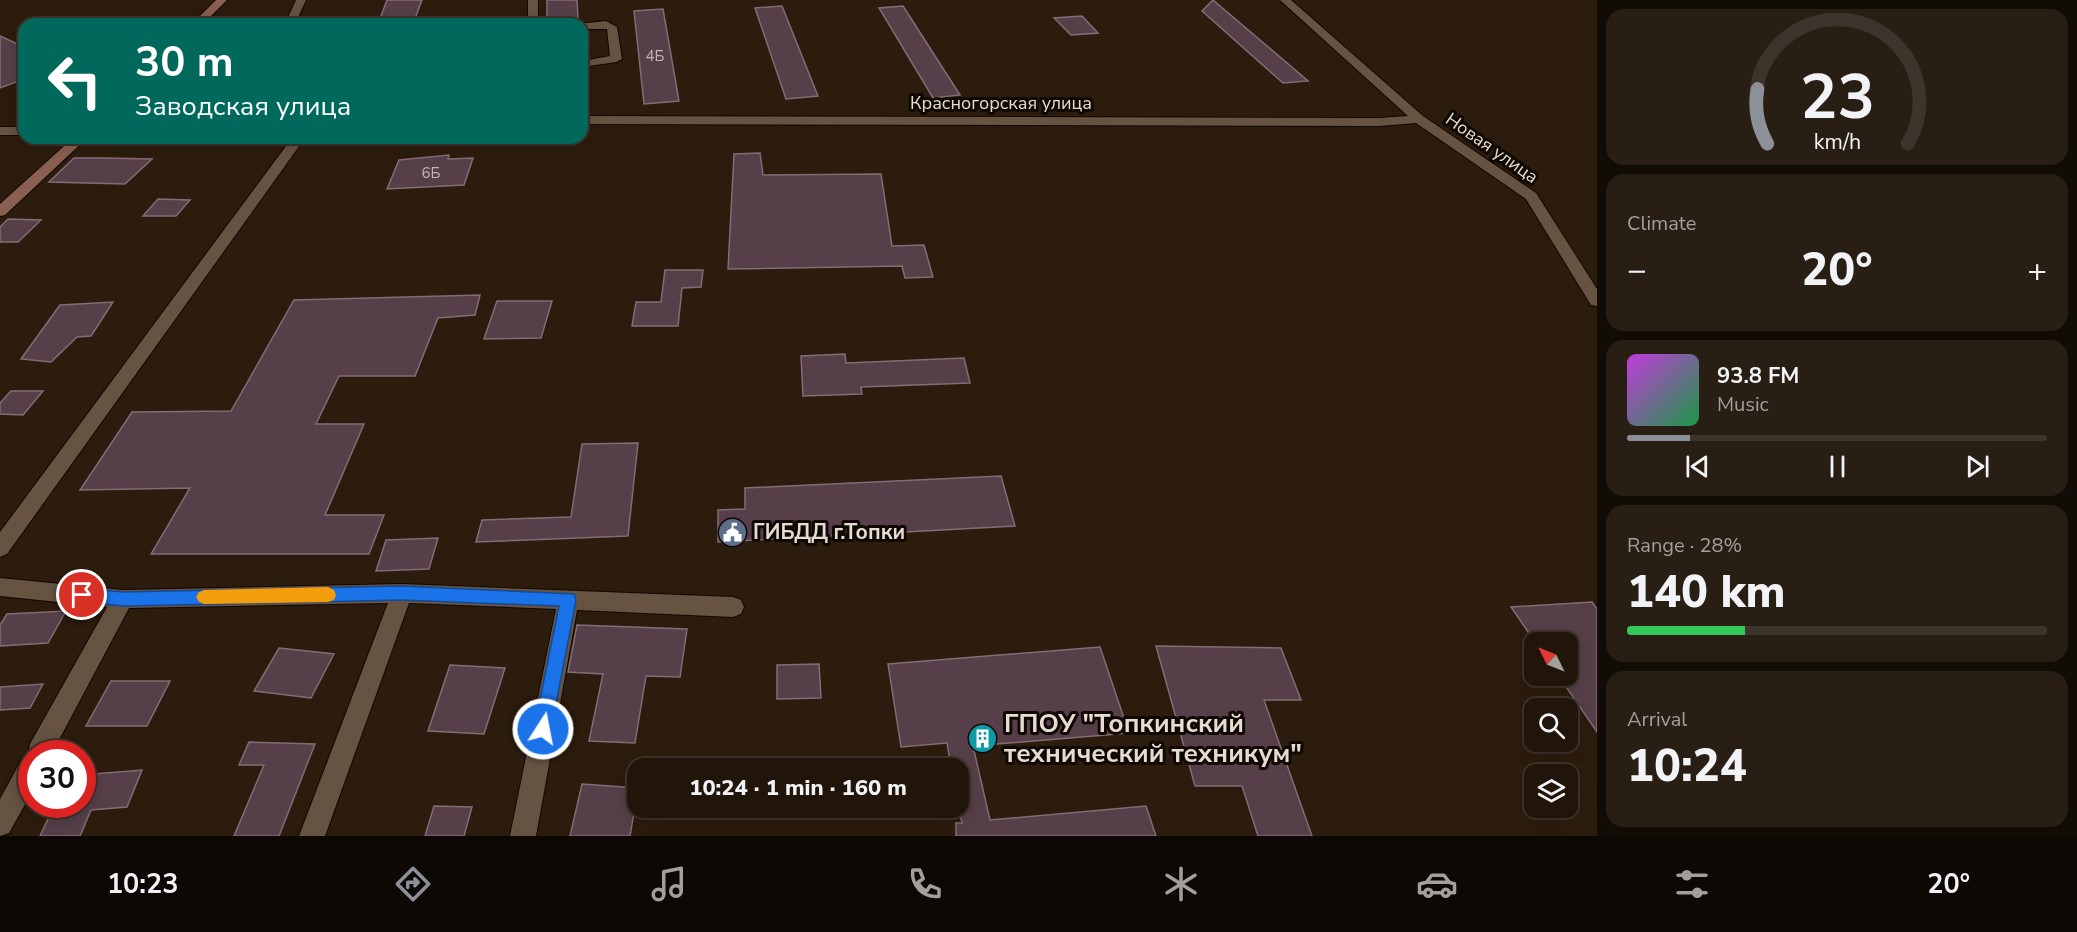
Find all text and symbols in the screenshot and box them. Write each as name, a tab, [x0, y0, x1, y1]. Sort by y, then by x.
text: 30 m	[135, 34, 234, 91]
icon: left	[36, 42, 114, 120]
house number: 4Б	[646, 46, 665, 66]
text: 23	[1800, 55, 1874, 140]
text: Заводская улица	[135, 88, 351, 125]
street label: Красногорская улица	[910, 91, 1092, 115]
street label: Новая улица	[1441, 107, 1543, 189]
text: km/h	[1813, 128, 1861, 158]
house number: 6Б	[422, 163, 441, 183]
text: Climate	[1627, 210, 1696, 237]
text: 20°	[1801, 240, 1873, 301]
text: −	[1627, 248, 1647, 293]
text: +	[2027, 248, 2047, 293]
text: 93.8 FM	[1717, 361, 1799, 391]
text: Music	[1717, 391, 1769, 418]
icon: previous	[1681, 450, 1714, 483]
icon: pause	[1821, 450, 1854, 483]
icon: next	[1961, 450, 1994, 483]
public building icon: ГИБДД г.Топки	[716, 516, 748, 548]
place label: ГИБДД г.Топки	[753, 518, 905, 546]
text: Range · 28%	[1627, 532, 1742, 559]
text: 140 km	[1627, 562, 1786, 623]
pin	[56, 569, 107, 620]
icon: arrive	[65, 578, 98, 611]
north arrow	[1524, 632, 1578, 686]
map controls	[1524, 632, 1578, 818]
position arrow	[511, 697, 575, 761]
button: search	[1524, 698, 1578, 752]
place label: ГПОУ "Топкинский технический техникум"	[1004, 706, 1302, 771]
text: Arrival	[1627, 706, 1687, 733]
building icon: ГПОУ "Топкинский технический техникум"	[967, 722, 999, 754]
text: 10:24	[1627, 736, 1747, 797]
speed limit sign: 30	[18, 740, 96, 818]
button: layers	[1524, 764, 1578, 818]
text: 10:24 · 1 min · 160 m	[689, 773, 907, 803]
icon: directions	[392, 863, 434, 905]
icon: music	[648, 863, 690, 905]
icon: phone	[904, 863, 946, 905]
icon: climate	[1160, 863, 1202, 905]
icon: car	[1416, 863, 1458, 905]
icon: filters	[1671, 863, 1713, 905]
text: 10:23	[107, 866, 178, 903]
text: 20°	[1927, 866, 1970, 903]

